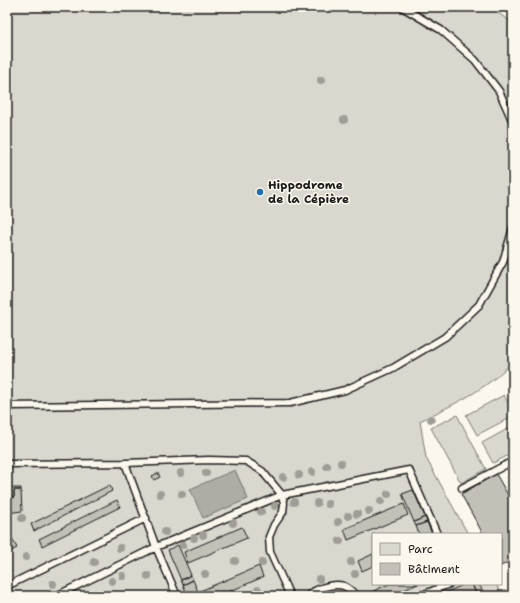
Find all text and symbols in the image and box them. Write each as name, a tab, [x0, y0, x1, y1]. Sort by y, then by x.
place label: Hippodrome de la Cépière	[268, 177, 349, 207]
marker: Hippodrome de la Cépière	[255, 187, 265, 197]
legend	[372, 533, 502, 585]
text: Parc	[408, 541, 433, 557]
text: Bâtiment	[408, 561, 460, 577]

